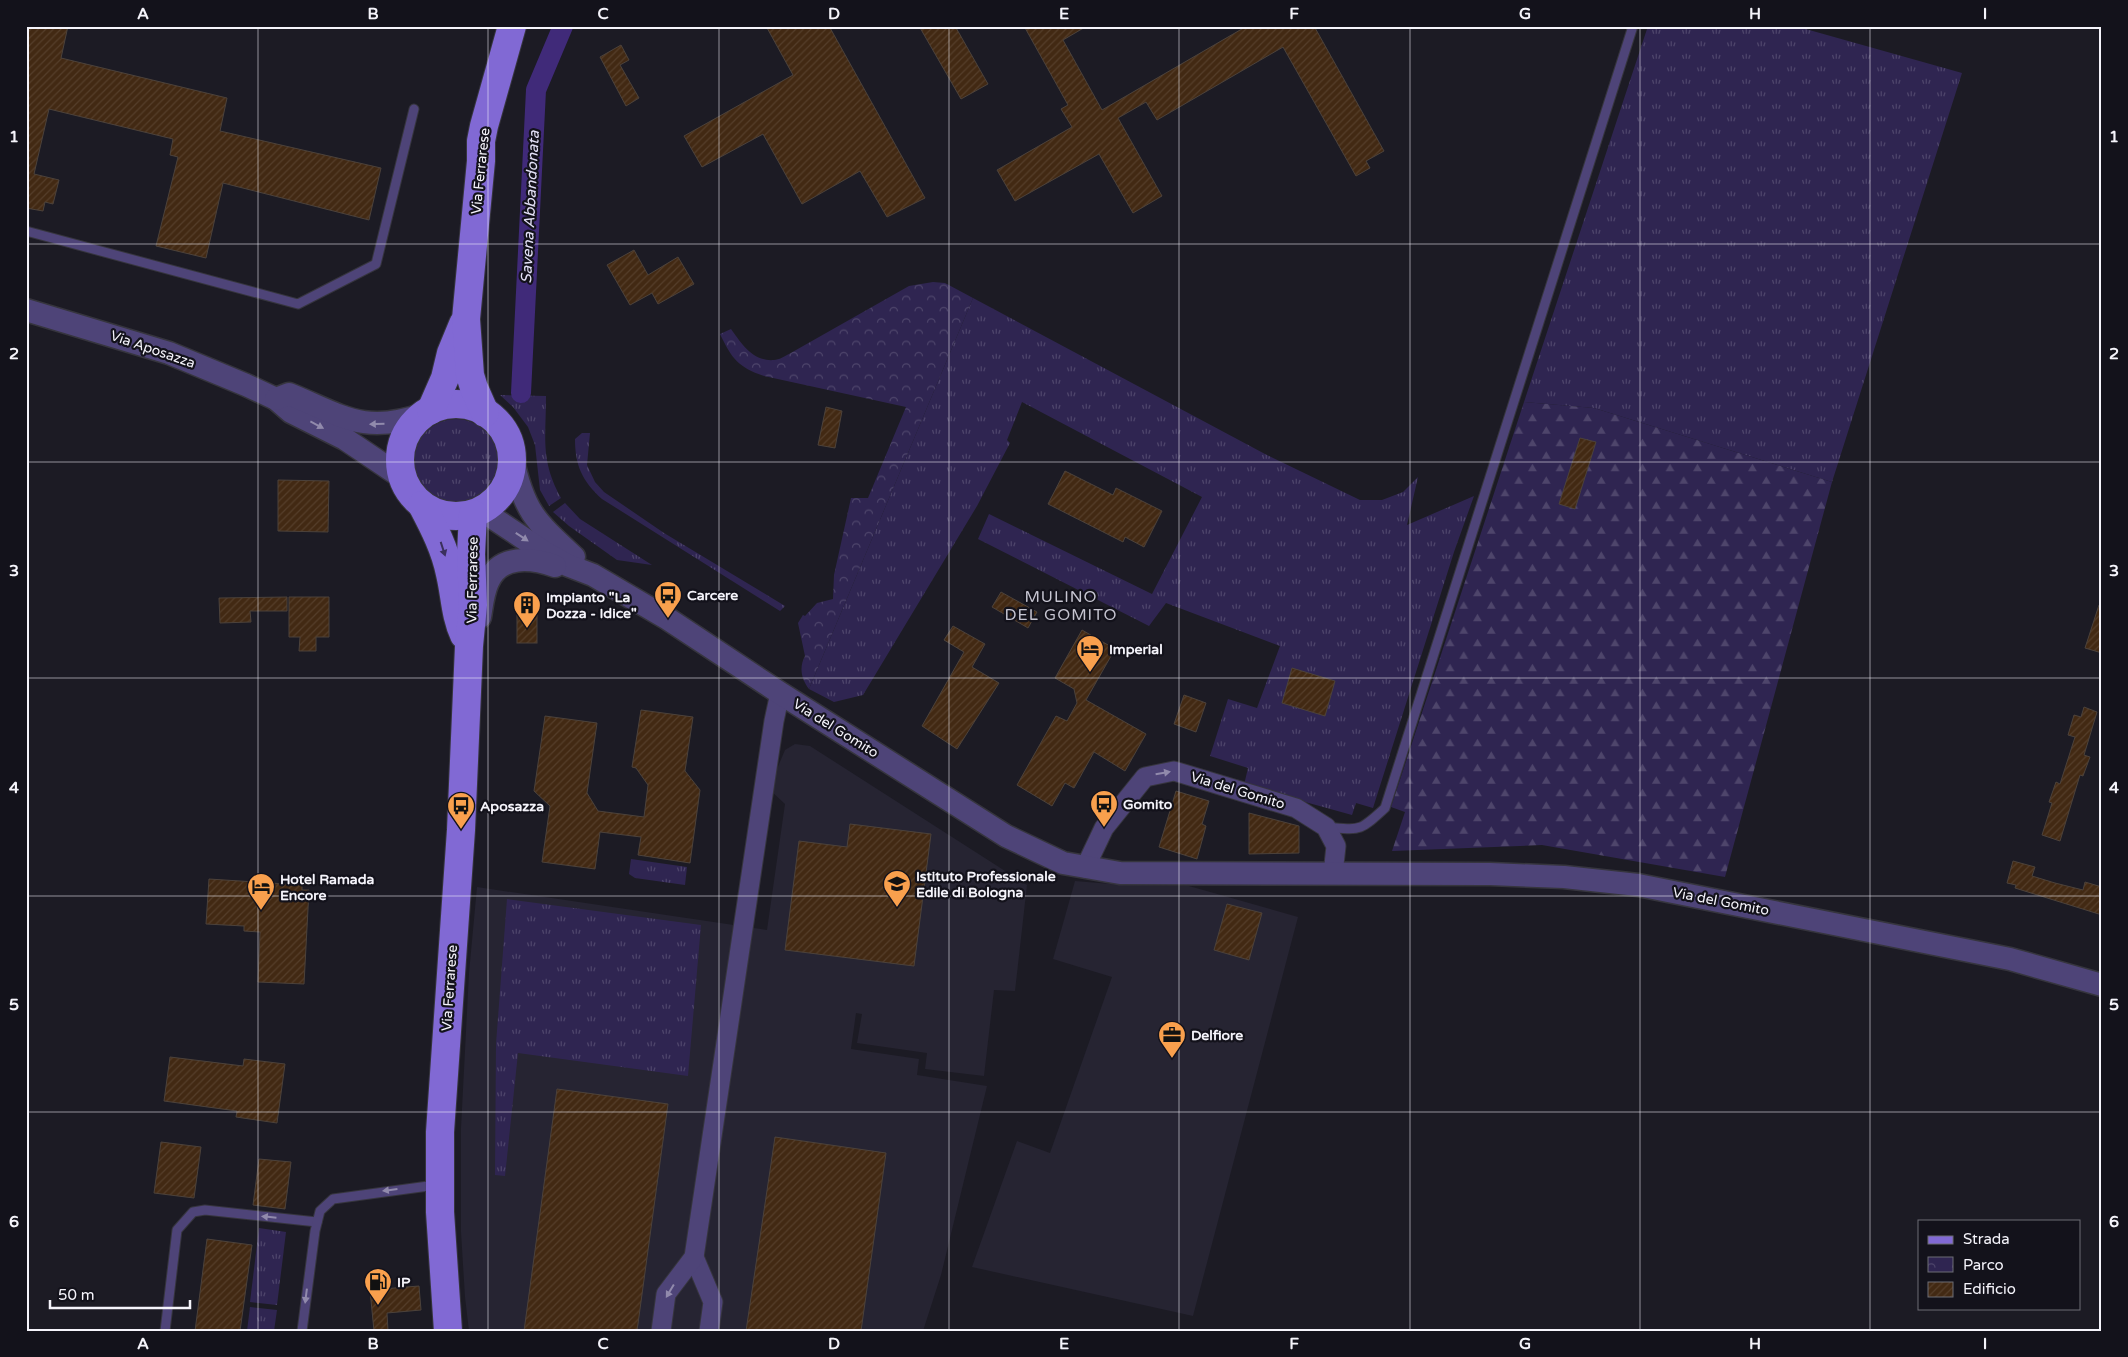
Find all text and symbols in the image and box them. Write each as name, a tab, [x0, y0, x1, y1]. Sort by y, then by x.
text: A	[137, 4, 149, 24]
text: B	[367, 4, 379, 24]
text: C	[597, 4, 609, 24]
text: D	[828, 4, 840, 24]
text: E	[1059, 4, 1069, 24]
text: F	[1289, 4, 1299, 24]
text: G	[1519, 4, 1531, 24]
text: H	[1749, 4, 1761, 24]
text: I	[1983, 4, 1987, 24]
text: 1	[9, 127, 19, 147]
street label: Via Ferrarese	[468, 127, 493, 215]
text: 1	[2109, 127, 2119, 147]
water label: Savena Abbandonata	[517, 130, 543, 284]
street label: Via Aposazza	[108, 327, 198, 372]
text: 2	[9, 344, 19, 364]
text: 2	[2109, 344, 2119, 364]
one-way arrow	[369, 420, 385, 428]
one-way arrow	[310, 421, 324, 429]
one-way arrow	[515, 532, 528, 542]
street label: Via Ferrarese	[463, 536, 482, 624]
one-way arrow	[439, 542, 447, 557]
text: 3	[9, 561, 19, 581]
text: 3	[2109, 561, 2119, 581]
bus stop icon: Carcere	[653, 580, 683, 619]
place label: Carcere	[687, 587, 738, 604]
district label: MULINO DEL GOMITO	[1004, 587, 1118, 625]
place label: Impianto "La Dozza - Idice"	[546, 589, 637, 622]
building icon: Impianto "La Dozza - Idice"	[512, 590, 542, 629]
hotel icon: Imperial	[1075, 634, 1105, 673]
place label: Imperial	[1109, 641, 1163, 658]
street label: Via del Gomito	[790, 695, 882, 762]
street label: Via del Gomito	[1189, 768, 1287, 813]
one-way arrow	[1155, 769, 1171, 777]
text: 4	[9, 778, 19, 798]
text: 4	[2109, 778, 2119, 798]
bus stop icon: Gomito	[1089, 789, 1119, 828]
bus stop icon: Aposazza	[446, 791, 476, 830]
place label: Gomito	[1123, 796, 1173, 813]
place label: Aposazza	[480, 798, 544, 815]
place label: Istituto Professionale Edile di Bologna	[916, 868, 1056, 901]
school or university icon: Istituto Professionale Edile di Bologna	[882, 869, 912, 908]
place label: Hotel Ramada Encore	[280, 871, 375, 904]
hotel icon: Hotel Ramada Encore	[246, 872, 276, 911]
street label: Via del Gomito	[1671, 884, 1770, 919]
street label: Via Ferrarese	[438, 944, 461, 1032]
text: 5	[9, 995, 19, 1015]
text: 5	[2109, 995, 2119, 1015]
office icon: Delfiore	[1157, 1020, 1187, 1059]
place label: Delfiore	[1191, 1027, 1243, 1044]
one-way arrow	[382, 1186, 398, 1194]
text: 6	[9, 1212, 19, 1232]
text: 6	[2109, 1212, 2119, 1232]
one-way arrow	[260, 1213, 276, 1221]
legend	[1918, 1220, 2080, 1310]
text: Strada	[1963, 1230, 2010, 1248]
text: Parco	[1963, 1256, 2004, 1274]
fuel station icon: IP	[363, 1267, 393, 1306]
place label: IP	[397, 1274, 411, 1291]
scale bar	[50, 1277, 190, 1309]
text: Edificio	[1963, 1280, 2016, 1298]
one-way arrow	[666, 1283, 674, 1298]
text: 50 m	[58, 1286, 95, 1304]
one-way arrow	[302, 1289, 310, 1305]
text: A	[137, 1334, 149, 1354]
text: B	[367, 1334, 379, 1354]
text: C	[597, 1334, 609, 1354]
text: D	[828, 1334, 840, 1354]
text: E	[1059, 1334, 1069, 1354]
text: F	[1289, 1334, 1299, 1354]
text: G	[1519, 1334, 1531, 1354]
text: H	[1749, 1334, 1761, 1354]
text: I	[1983, 1334, 1987, 1354]

